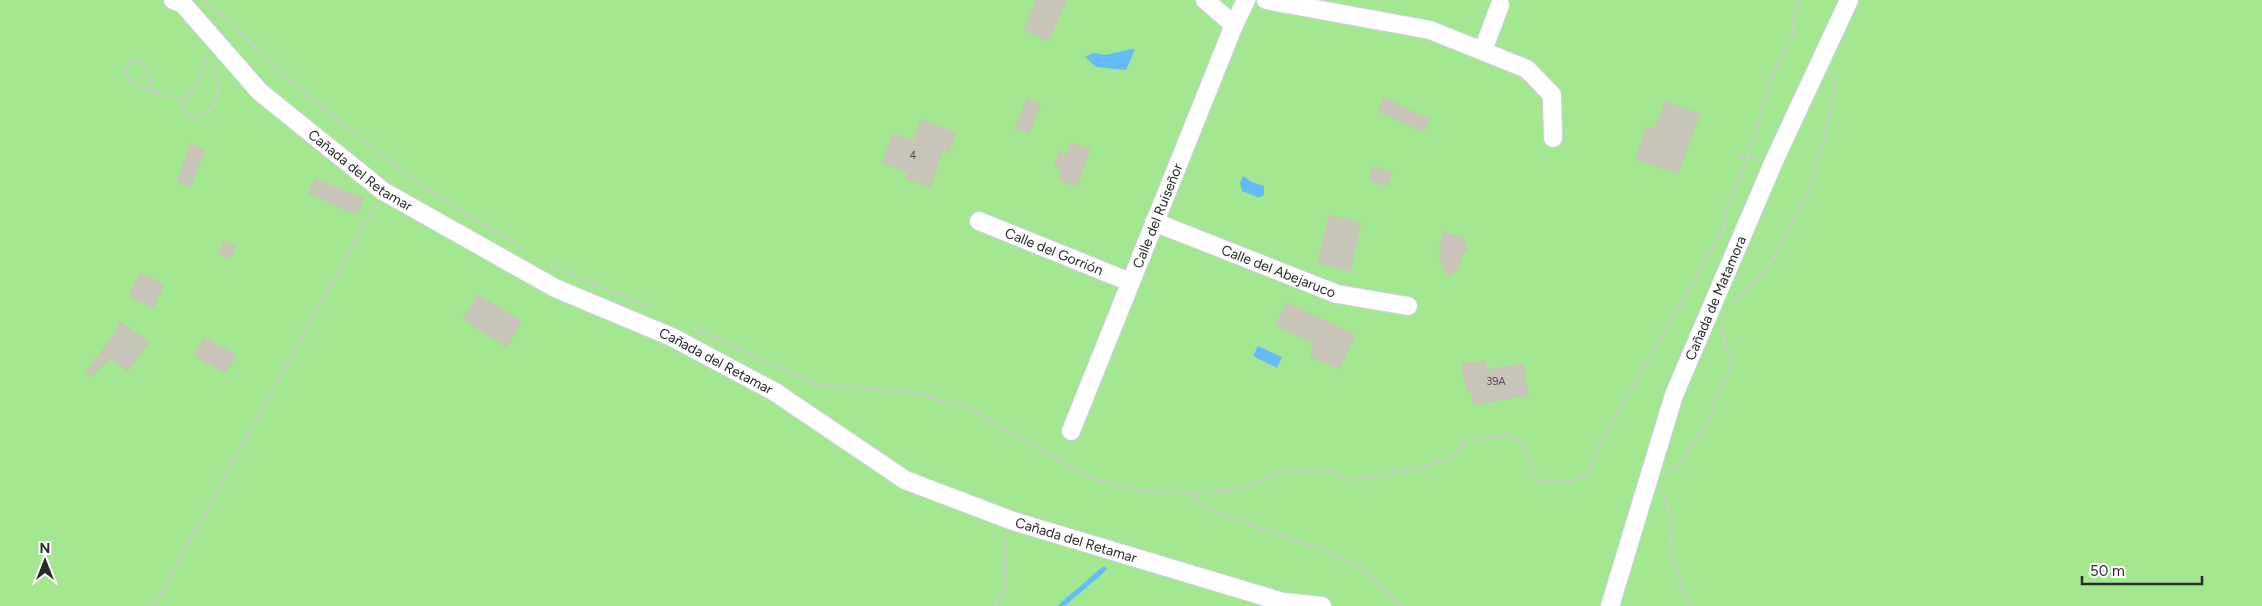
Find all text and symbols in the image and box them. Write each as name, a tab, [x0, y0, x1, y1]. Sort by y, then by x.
street label: Cañada del Retamar	[305, 126, 416, 214]
house number: 4	[910, 149, 917, 162]
street label: Calle del Ruiseñor	[1129, 160, 1186, 271]
street label: Calle del Gorrión	[1003, 224, 1106, 279]
street label: Cañada de Matamora	[1681, 233, 1750, 363]
street label: Calle del Abejaruco	[1219, 241, 1338, 301]
street label: Cañada del Retamar	[657, 324, 776, 398]
house number: 39A	[1486, 375, 1506, 388]
street label: Cañada del Retamar	[1013, 514, 1139, 566]
north arrow	[20, 536, 70, 586]
text: N	[40, 540, 50, 557]
scale bar	[2082, 554, 2202, 586]
text: 50 m	[2090, 562, 2125, 580]

